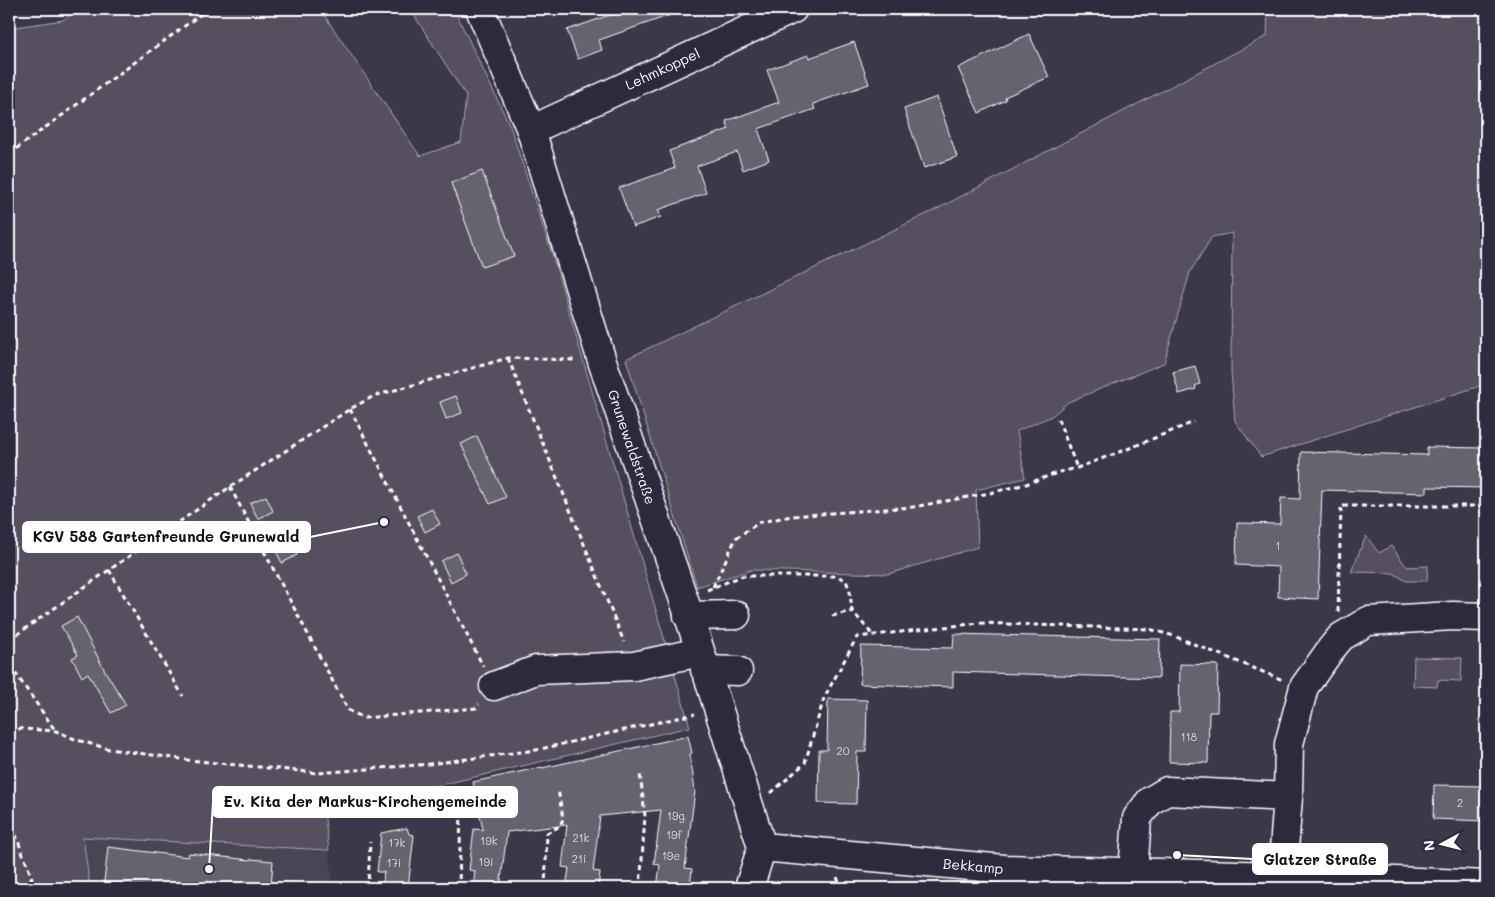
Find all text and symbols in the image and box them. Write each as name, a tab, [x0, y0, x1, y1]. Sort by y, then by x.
street label: Lehmkoppel	[622, 43, 703, 94]
street label: Grunewaldstraße	[604, 387, 660, 507]
callout: KGV 588 Gartenfreunde Grunewald	[23, 522, 310, 552]
text: KGV 588 Gartenfreunde Grunewald	[33, 526, 300, 546]
house number: 1	[1276, 538, 1280, 553]
house number: 118	[1181, 729, 1198, 744]
house number: 20	[837, 743, 850, 758]
callout: Ev. Kita der Markus-Kirchengemeinde	[213, 787, 517, 817]
text: Ev. Kita der Markus-Kirchengemeinde	[223, 791, 507, 811]
house number: 2	[1457, 795, 1463, 810]
house number: 19g	[667, 808, 685, 823]
north arrow	[1418, 820, 1468, 870]
house number: 19f	[666, 827, 683, 842]
house number: 21k	[573, 830, 590, 845]
house number: 19k	[480, 833, 498, 848]
house number: 17k	[389, 835, 406, 850]
text: N	[1419, 839, 1439, 852]
callout: Glatzer Straße	[1253, 844, 1387, 874]
house number: 19e	[662, 848, 680, 863]
text: Glatzer Straße	[1263, 849, 1377, 869]
house number: 21i	[572, 851, 586, 866]
street label: Bekkamp	[942, 853, 1004, 878]
house number: 19i	[479, 854, 493, 869]
house number: 17i	[387, 855, 401, 870]

